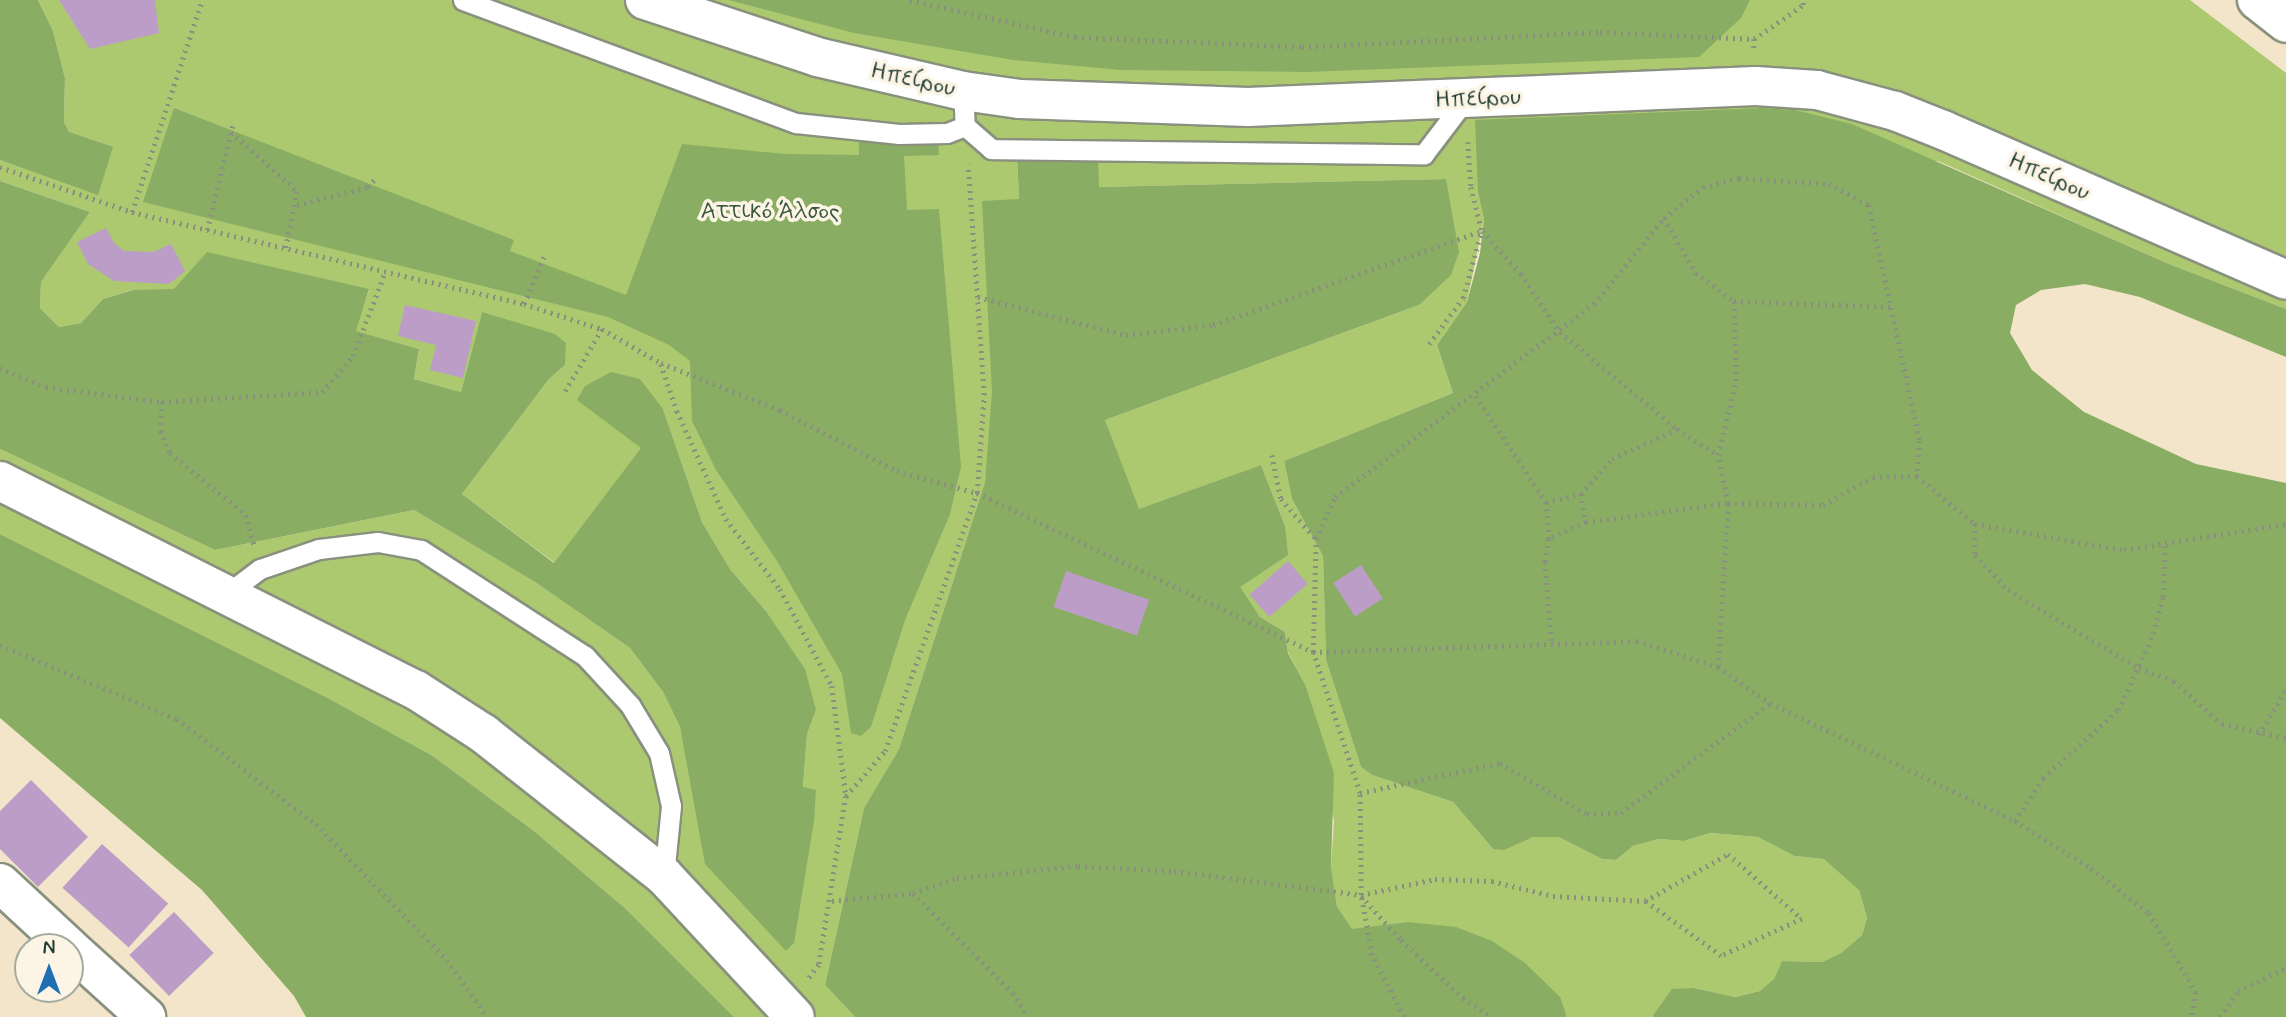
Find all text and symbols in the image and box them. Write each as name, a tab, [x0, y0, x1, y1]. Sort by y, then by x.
street label: Ηπείρου	[868, 56, 958, 104]
street label: Ηπείρου	[1435, 83, 1521, 115]
street label: Ηπείρου	[2004, 146, 2094, 208]
park label: Αττικό Άλσος	[701, 198, 839, 226]
north arrow	[14, 933, 84, 1003]
text: N	[43, 936, 55, 961]

